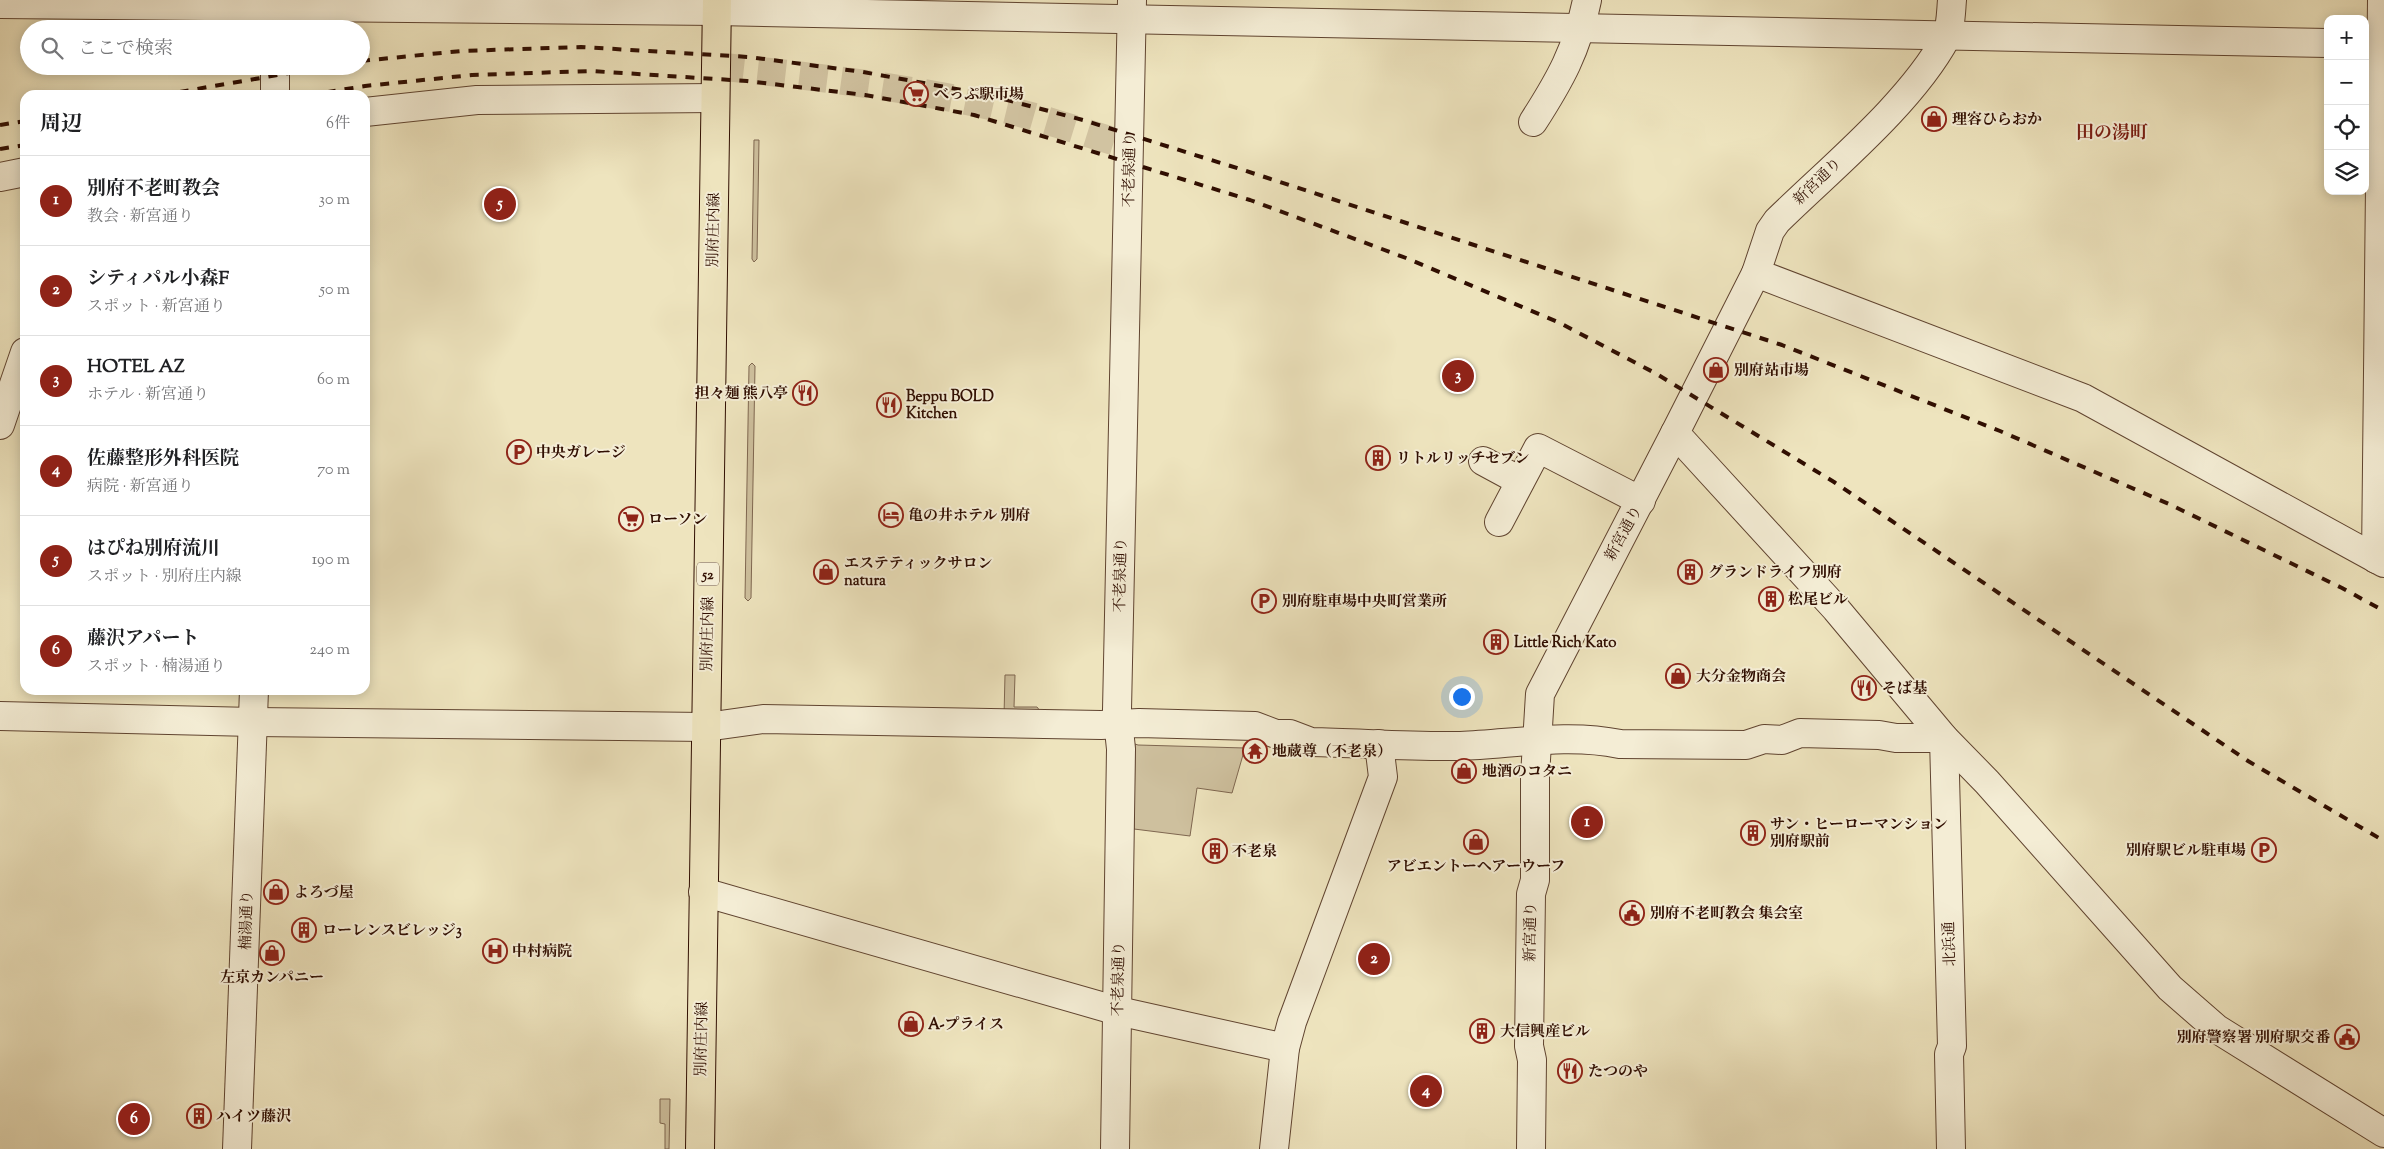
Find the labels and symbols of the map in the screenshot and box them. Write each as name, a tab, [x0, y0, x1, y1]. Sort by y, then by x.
supermarket icon: べっぷ駅市場	[903, 81, 929, 107]
place label: べっぷ駅市場	[934, 85, 1024, 106]
shop icon: 理容ひらおか	[1921, 106, 1947, 132]
place label: 理容ひらおか	[1952, 110, 2042, 131]
district label: 田の湯町	[2076, 121, 2148, 147]
street label: 不老泉通り	[1119, 132, 1142, 208]
street label: 新宮通り	[1789, 154, 1847, 210]
pin: 5	[484, 185, 516, 223]
street label: 別府庄内線	[703, 192, 726, 268]
pin: 3	[1442, 357, 1474, 395]
shop icon: 別府站市場	[1703, 357, 1729, 383]
place label: 別府站市場	[1734, 361, 1809, 382]
restaurant icon: 担々麺 熊八亭	[792, 380, 818, 406]
place label: 担々麺 熊八亭	[695, 384, 788, 405]
place label: Beppu BOLD Kitchen	[906, 387, 994, 425]
restaurant icon: Beppu BOLD Kitchen	[876, 392, 902, 418]
parking icon: 中央ガレージ	[506, 439, 532, 465]
place label: 中央ガレージ	[536, 443, 626, 464]
building icon: リトルリッチセブン	[1365, 445, 1391, 471]
place label: リトルリッチセブン	[1396, 449, 1530, 470]
hotel icon: 亀の井ホテル 別府	[878, 502, 904, 528]
street label: 新宮通り	[1601, 502, 1648, 565]
supermarket icon: ローソン	[618, 506, 644, 532]
place label: 亀の井ホテル 別府	[908, 506, 1030, 527]
place label: ローソン	[648, 510, 707, 531]
street label: 不老泉通り	[1110, 537, 1133, 613]
place label: エステティックサロン natura	[844, 554, 993, 592]
shop icon: エステティックサロン natura	[813, 559, 839, 585]
building icon: グランドライフ別府	[1677, 559, 1703, 585]
road number: 52	[697, 562, 719, 586]
place label: グランドライフ別府	[1708, 563, 1842, 584]
building icon: 松尾ビル	[1758, 586, 1784, 612]
parking icon: 別府駐車場中央町営業所	[1251, 588, 1277, 614]
place label: 松尾ビル	[1788, 590, 1848, 611]
place label: 別府駐車場中央町営業所	[1282, 592, 1447, 613]
street label: 別府庄内線	[697, 596, 720, 672]
building icon: Little Rich Kato	[1483, 629, 1509, 655]
place label: Little Rich Kato	[1514, 633, 1616, 654]
shop icon: 大分金物商会	[1665, 663, 1691, 689]
place label: 大分金物商会	[1696, 667, 1786, 688]
restaurant icon: そば基	[1851, 675, 1877, 701]
place label: そば基	[1882, 679, 1928, 700]
your location	[1449, 684, 1475, 710]
temple icon: 地蔵尊（不老泉）	[1242, 738, 1268, 764]
place label: 地蔵尊（不老泉）	[1272, 742, 1392, 763]
shop icon: 地酒のコタニ	[1451, 758, 1477, 784]
place label: 地酒のコタニ	[1482, 762, 1572, 783]
pin: 1	[1571, 803, 1603, 841]
place label: サン・ヒーローマンション 別府駅前	[1770, 815, 1948, 853]
building icon: サン・ヒーローマンション 別府駅前	[1740, 820, 1766, 846]
shop icon: アビエントーヘアーウーフ	[1463, 829, 1489, 855]
parking icon: 別府駅ビル駐車場	[2251, 837, 2277, 863]
building icon: 不老泉	[1202, 838, 1228, 864]
place label: 別府駅ビル駐車場	[2126, 841, 2246, 862]
place label: 不老泉	[1232, 842, 1277, 863]
place label: アビエントーヘアーウーフ	[1387, 857, 1565, 878]
shop icon: よろづ屋	[263, 879, 289, 905]
place label: よろづ屋	[294, 883, 354, 904]
street label: 楠湯通り	[236, 890, 259, 950]
public building icon: 別府不老町教会 集会室	[1619, 900, 1645, 926]
street label: 新宮通り	[1520, 902, 1543, 962]
place label: 別府不老町教会 集会室	[1650, 904, 1803, 925]
building icon: ローレンスビレッジ3	[291, 917, 317, 943]
place label: ローレンスビレッジ3	[322, 921, 462, 942]
street label: 北浜通	[1939, 921, 1962, 967]
hospital icon: 中村病院	[482, 938, 508, 964]
shop icon: 左京カンパニー	[259, 940, 285, 966]
pin: 2	[1358, 940, 1390, 978]
street label: 不老泉通り	[1108, 941, 1131, 1017]
place label: 中村病院	[512, 942, 572, 963]
place label: 左京カンパニー	[220, 968, 324, 989]
street label: 別府庄内線	[691, 1001, 714, 1077]
shop icon: A-プライス	[898, 1011, 924, 1037]
place label: A-プライス	[928, 1015, 1004, 1036]
building icon: 大信興産ビル	[1469, 1018, 1495, 1044]
place label: 大信興産ビル	[1500, 1022, 1590, 1043]
public building icon: 別府警察署 別府駅交番	[2334, 1024, 2360, 1050]
place label: 別府警察署 別府駅交番	[2177, 1028, 2331, 1049]
restaurant icon: たつのや	[1557, 1058, 1583, 1084]
place label: たつのや	[1588, 1062, 1648, 1083]
pin: 4	[1410, 1072, 1442, 1110]
pin: 6	[118, 1100, 150, 1138]
building icon: ハイツ藤沢	[186, 1103, 212, 1129]
place label: ハイツ藤沢	[216, 1107, 291, 1128]

